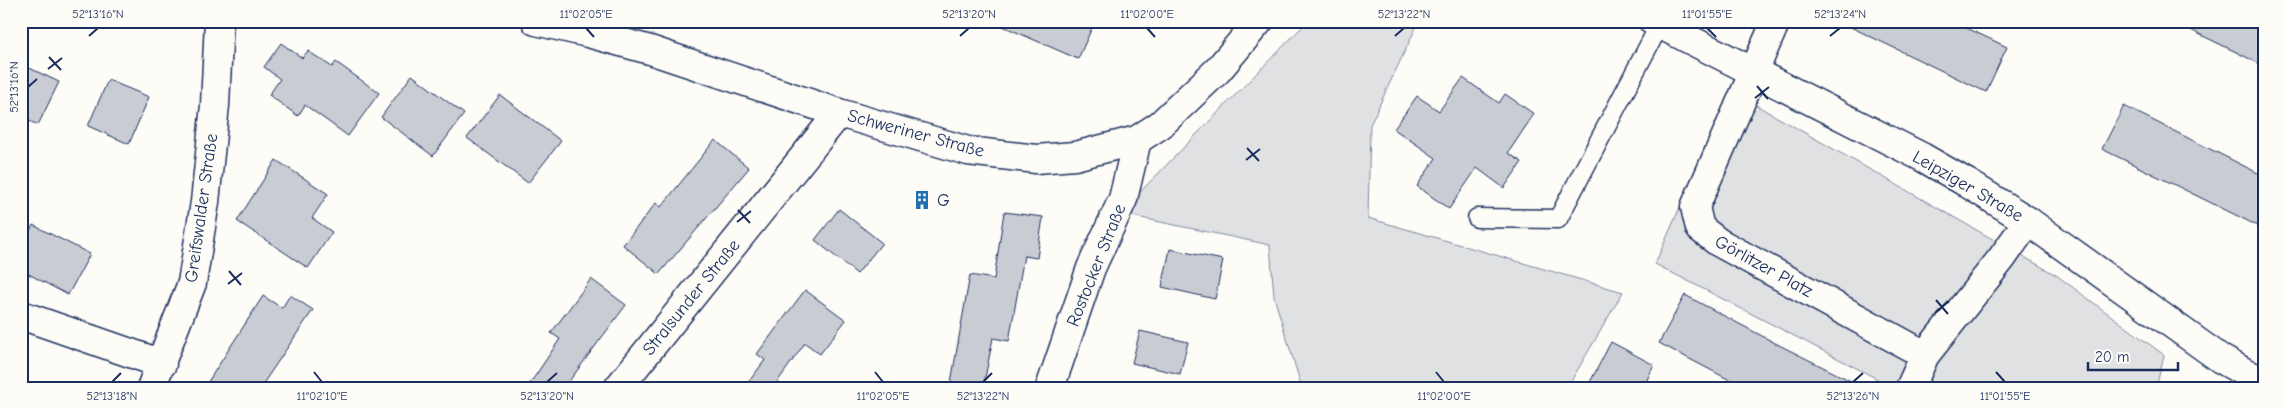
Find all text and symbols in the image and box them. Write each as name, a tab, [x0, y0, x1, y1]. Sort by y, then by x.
text: 52°13'16"N	[72, 7, 124, 21]
text: 11°02'05"E	[560, 7, 612, 21]
text: 52°13'20"N	[942, 7, 996, 21]
text: 11°02'00"E	[1120, 7, 1174, 21]
text: 52°13'22"N	[1378, 7, 1430, 21]
text: 11°01'55"E	[1682, 7, 1732, 21]
text: 52°13'24"N	[1814, 7, 1866, 21]
text: 52°13'16"N	[7, 61, 21, 113]
street label: Schweriner Straße	[845, 105, 987, 162]
street label: Greifswalder Straße	[181, 132, 222, 284]
street label: Leipziger Straße	[1909, 146, 2027, 227]
building icon: G	[911, 189, 933, 211]
place label: G	[937, 190, 950, 211]
street label: Rostocker Straße	[1062, 201, 1131, 330]
street label: Görlitzer Platz	[1711, 231, 1816, 302]
street label: Stralsunder Straße	[638, 235, 745, 360]
scale bar	[2088, 339, 2178, 371]
text: 20 m	[2095, 348, 2129, 366]
text: 52°13'18"N	[86, 389, 138, 403]
text: 11°02'10"E	[296, 389, 348, 403]
text: 52°13'20"N	[520, 389, 574, 403]
text: 11°02'05"E	[857, 389, 909, 403]
text: 52°13'22"N	[957, 389, 1009, 403]
text: 11°02'00"E	[1417, 389, 1471, 403]
text: 52°13'26"N	[1827, 389, 1879, 403]
text: 11°01'55"E	[1980, 389, 2030, 403]

